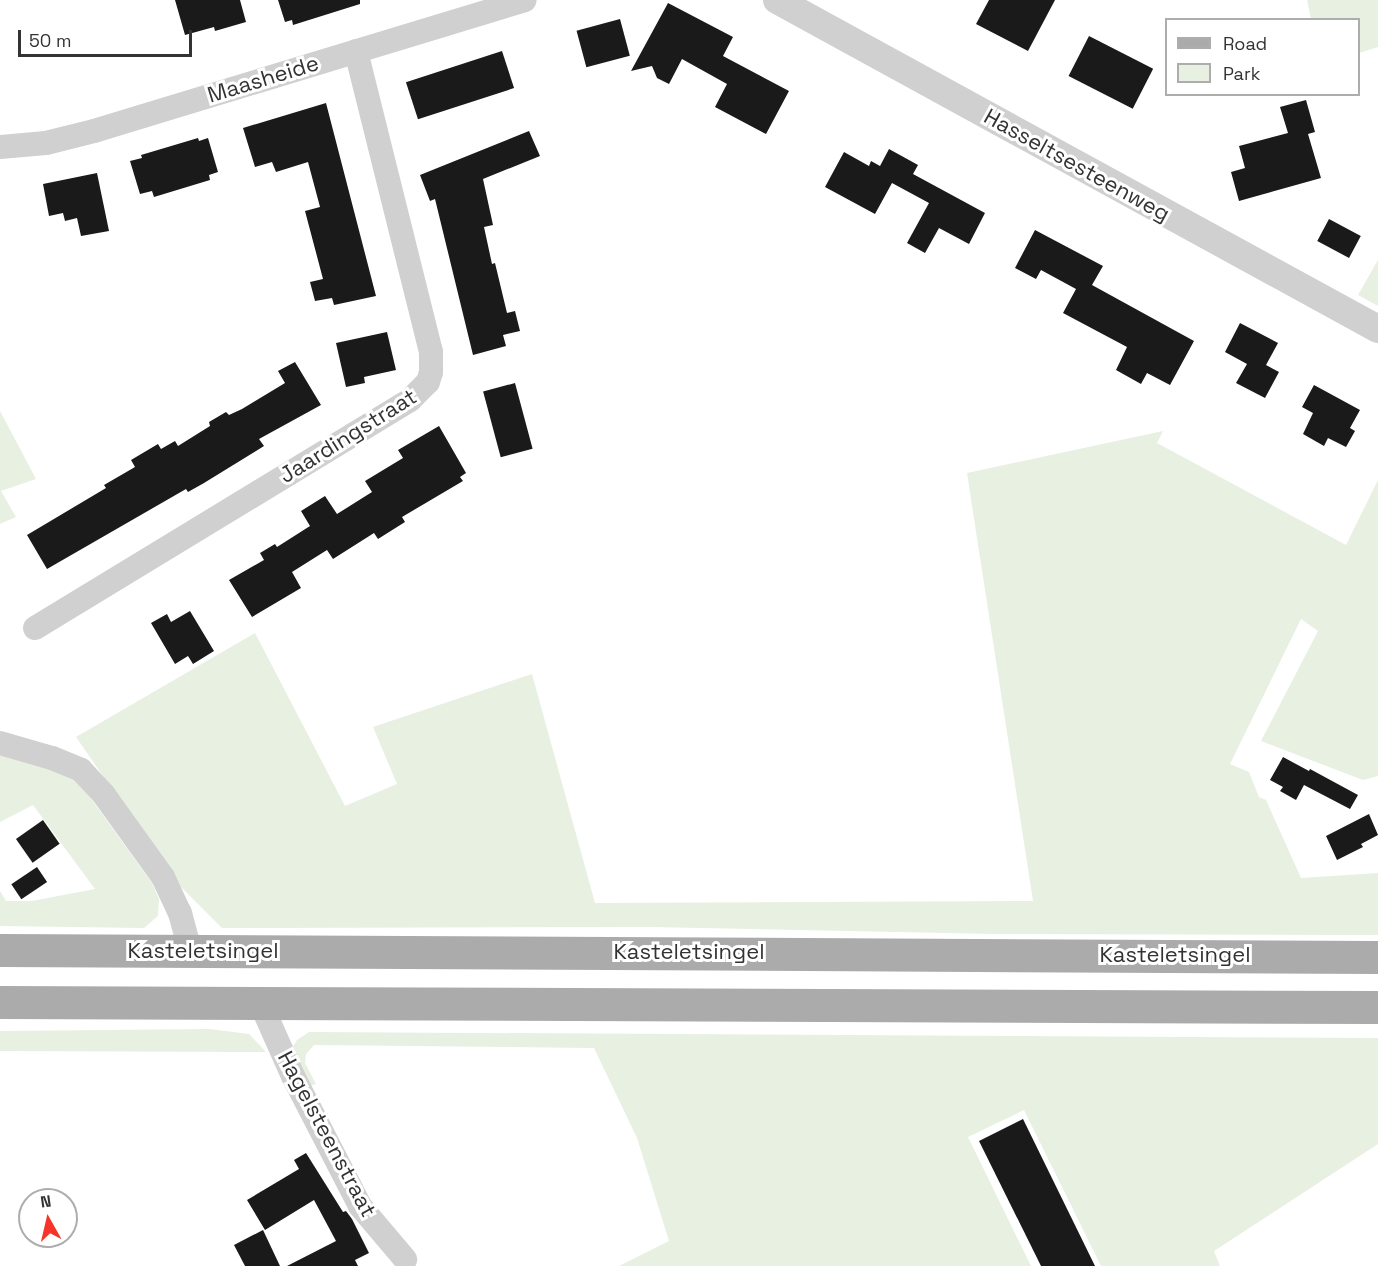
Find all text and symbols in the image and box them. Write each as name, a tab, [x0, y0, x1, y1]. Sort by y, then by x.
scale bar	[21, 18, 195, 56]
legend	[1165, 18, 1360, 96]
text: 50 m	[29, 29, 71, 52]
text: Road	[1223, 32, 1267, 55]
street label: Maasheide	[204, 50, 322, 108]
text: Park	[1223, 62, 1260, 85]
street label: Hasseltsesteenweg	[979, 103, 1175, 227]
street label: Jaardingstraat	[274, 383, 422, 489]
street label: Kasteletsingel	[127, 938, 279, 964]
street label: Kasteletsingel	[613, 939, 765, 965]
street label: Kasteletsingel	[1099, 942, 1251, 968]
street label: Hagelsteenstraat	[272, 1047, 382, 1221]
north arrow	[18, 1188, 78, 1248]
text: N	[39, 1191, 52, 1213]

